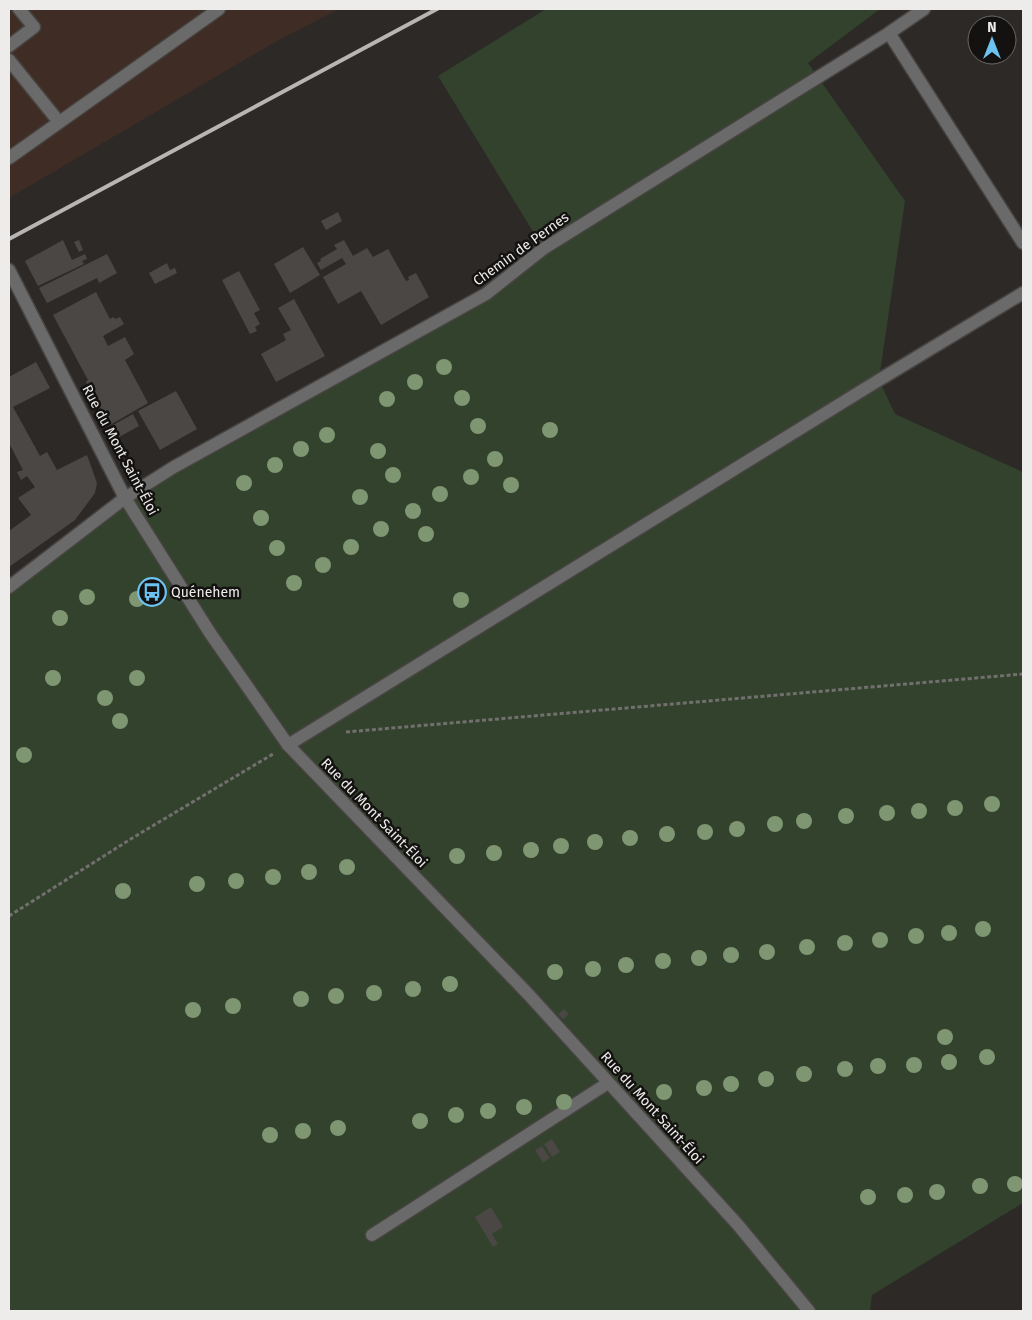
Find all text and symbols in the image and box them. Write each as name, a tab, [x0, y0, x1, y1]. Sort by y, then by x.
north arrow	[967, 15, 1017, 65]
text: N	[987, 19, 997, 36]
street label: Chemin de Pernes	[470, 208, 573, 289]
street label: Rue du Mont Saint-Éloi	[78, 381, 162, 518]
bus stop icon: Quénehem	[137, 577, 167, 607]
place label: Quénehem	[171, 584, 240, 601]
street label: Rue du Mont Saint-Éloi	[317, 754, 431, 871]
street label: Rue du Mont Saint-Éloi	[597, 1048, 708, 1168]

